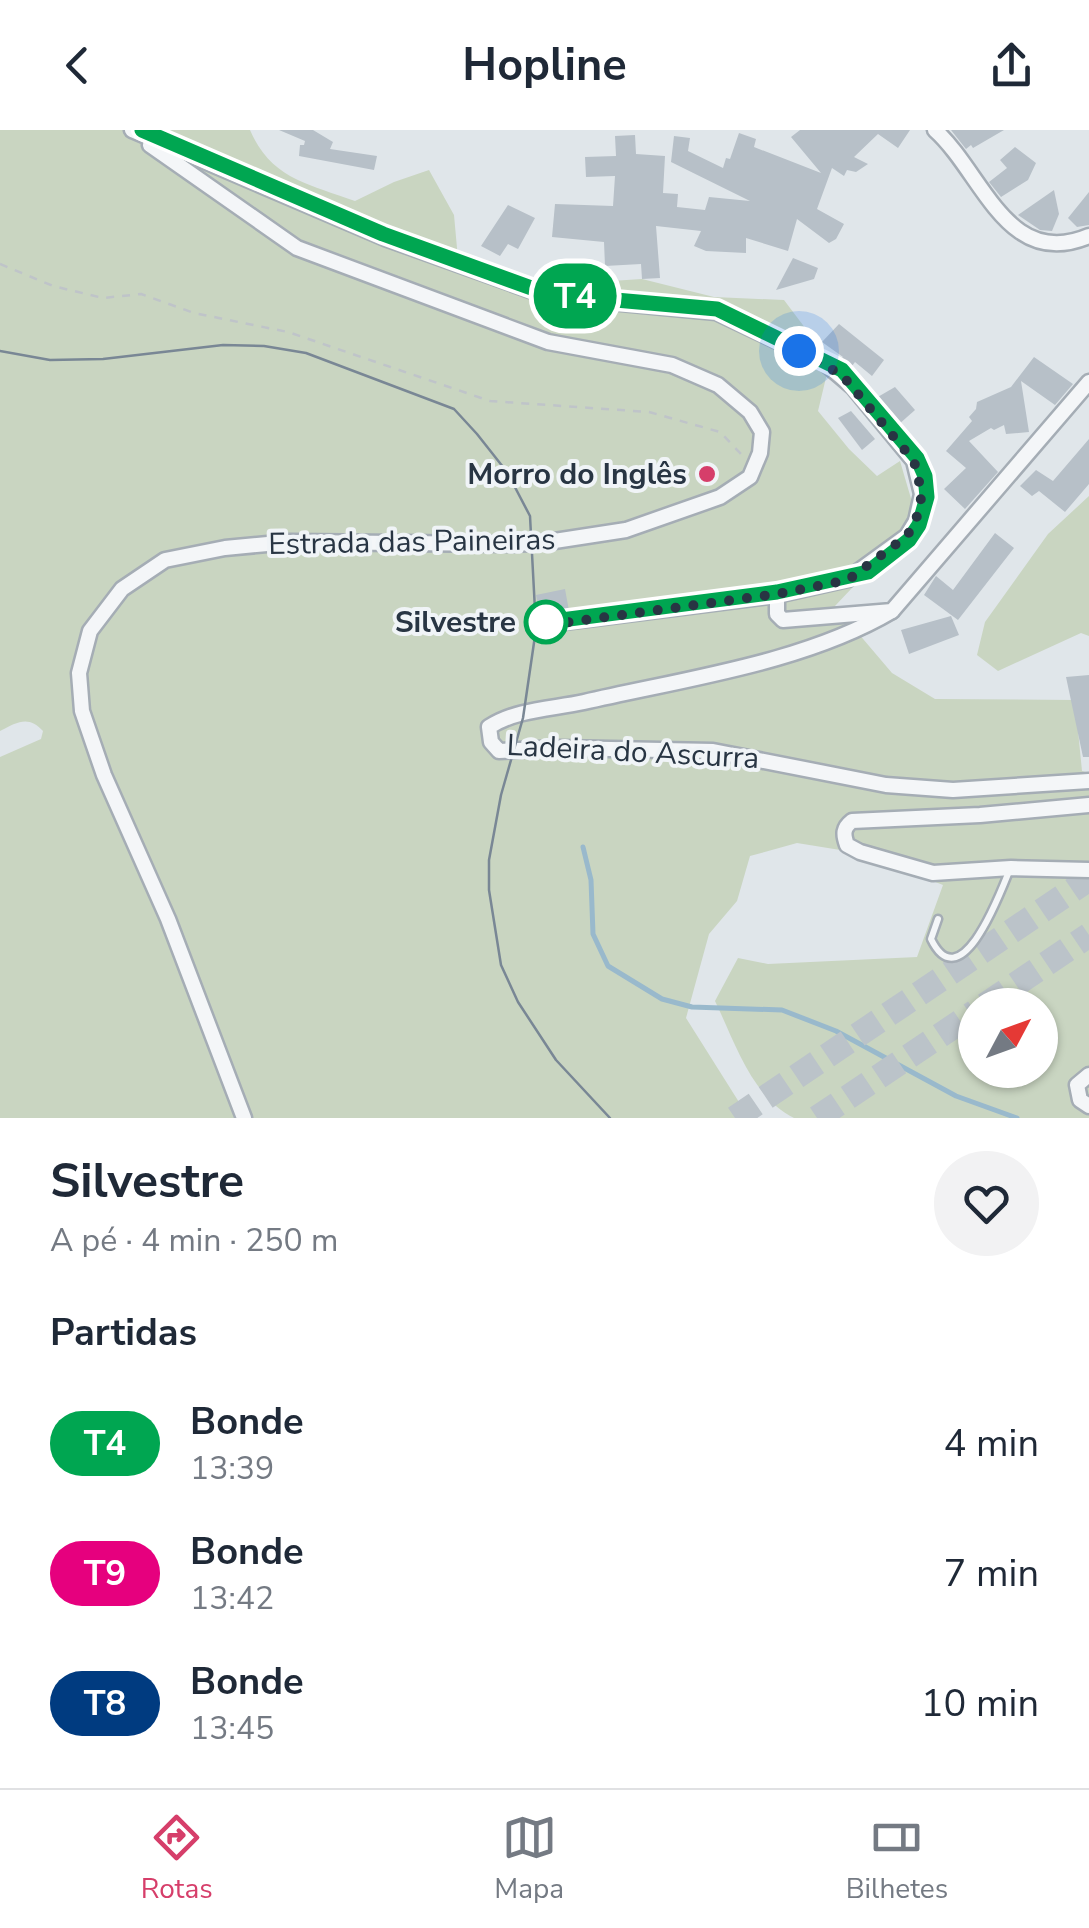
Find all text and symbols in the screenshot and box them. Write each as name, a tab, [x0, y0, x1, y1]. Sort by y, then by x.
text: Hopline	[462, 35, 627, 96]
icon: back	[50, 38, 105, 93]
icon: share	[984, 38, 1039, 93]
line badge: T4	[530, 264, 620, 328]
text: T4	[554, 273, 596, 320]
your location	[774, 326, 824, 376]
place label: Morro do Inglês	[467, 454, 687, 495]
marker: Morro do Inglês	[696, 463, 718, 485]
street label: Estrada das Paineiras	[268, 519, 556, 565]
marker: Silvestre	[525, 601, 567, 643]
place label: Silvestre	[395, 602, 516, 643]
street label: Ladeira do Ascurra	[506, 725, 760, 779]
north arrow	[958, 988, 1058, 1088]
map controls	[958, 988, 1058, 1088]
text: Silvestre	[50, 1148, 244, 1214]
button: heart	[934, 1151, 1039, 1256]
text: A pé · 4 min · 250 m	[50, 1219, 338, 1262]
text: Partidas	[50, 1307, 197, 1358]
text: Bonde	[190, 1396, 304, 1447]
text: 4 min	[944, 1418, 1039, 1469]
text: T4	[84, 1420, 126, 1467]
text: 13:39	[190, 1447, 274, 1490]
text: Bonde	[190, 1526, 304, 1577]
text: 7 min	[944, 1548, 1039, 1599]
text: T9	[84, 1550, 126, 1597]
text: 13:42	[190, 1577, 274, 1620]
text: Bonde	[190, 1656, 304, 1707]
text: 10 min	[921, 1678, 1039, 1729]
text: T8	[84, 1680, 126, 1727]
text: 13:45	[190, 1707, 274, 1750]
tab: Rotas	[141, 1810, 213, 1908]
tab: Mapa	[494, 1810, 564, 1908]
tab: Bilhetes	[846, 1810, 948, 1908]

